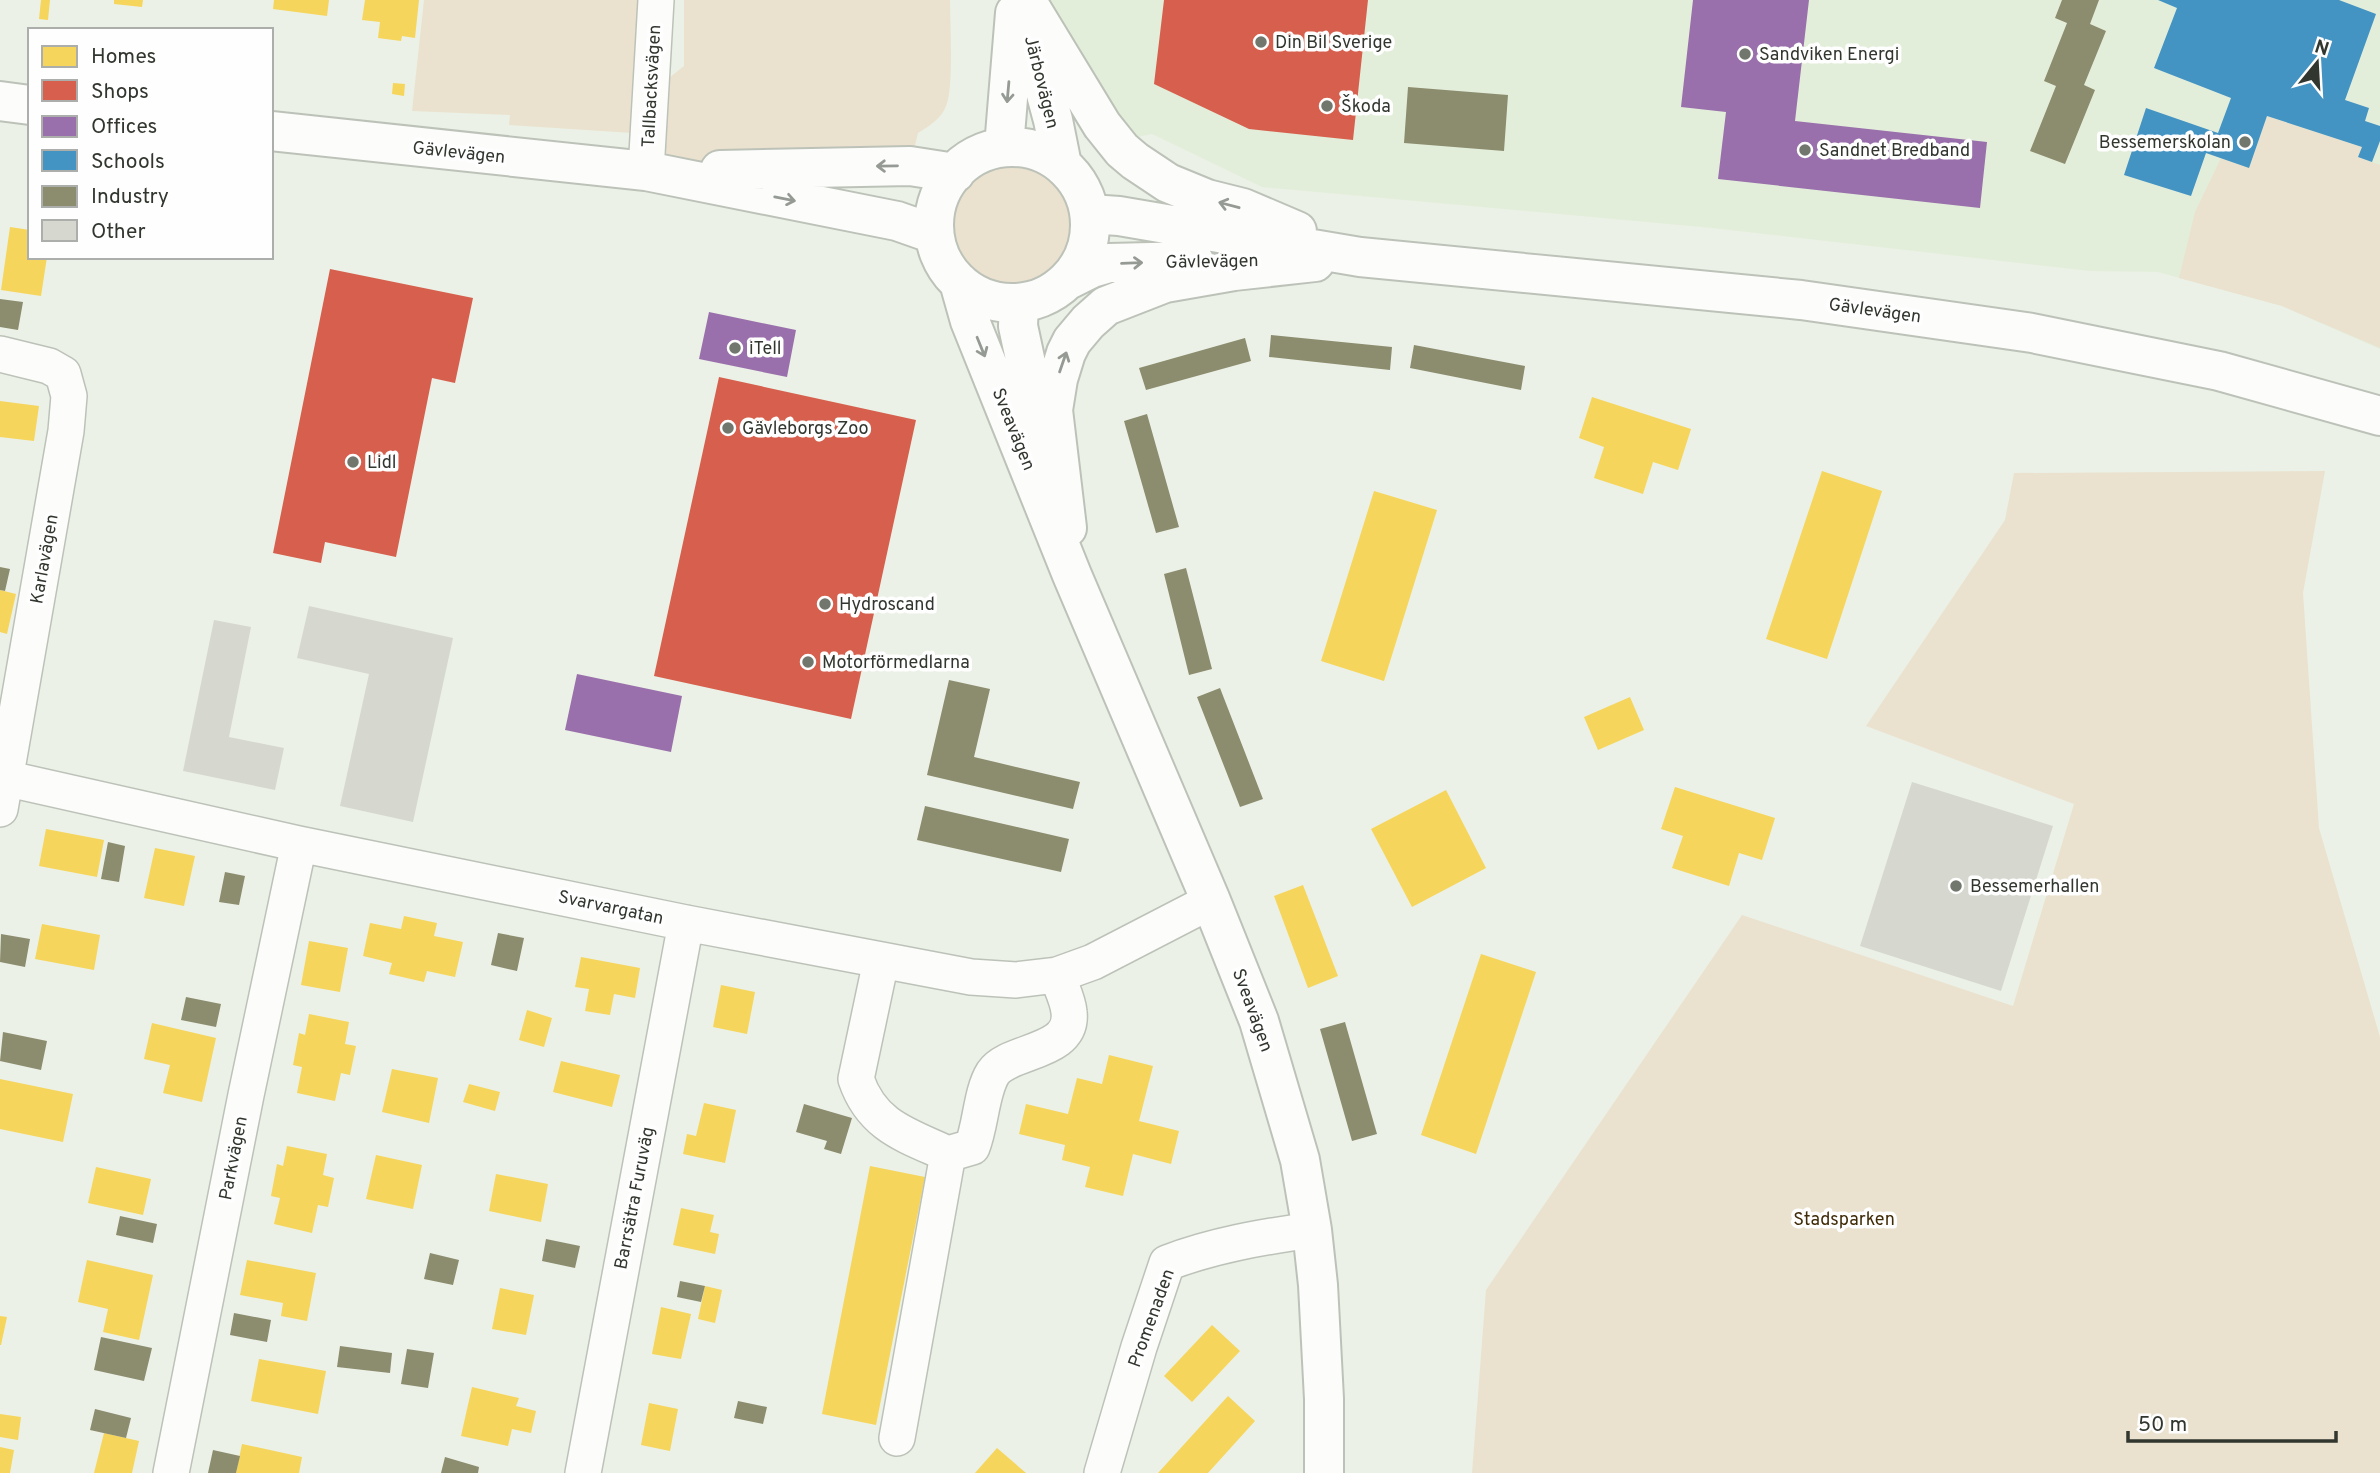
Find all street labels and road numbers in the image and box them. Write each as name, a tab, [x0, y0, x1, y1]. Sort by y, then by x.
street label: Tallbacksvägen	[638, 24, 667, 148]
street label: Järbovägen	[1018, 34, 1063, 131]
street label: Gävlevägen	[411, 137, 506, 170]
street label: Gävlevägen	[1165, 250, 1259, 275]
street label: Gävlevägen	[1827, 294, 1923, 329]
street label: Sveavägen	[986, 385, 1040, 474]
street label: Karlavägen	[26, 513, 65, 606]
street label: Svarvargatan	[556, 886, 666, 931]
street label: Sveavägen	[1226, 966, 1277, 1055]
street label: Parkvägen	[215, 1114, 254, 1202]
street label: Barrsätra Furuväg	[610, 1125, 661, 1272]
street label: Promenaden	[1124, 1266, 1181, 1371]

